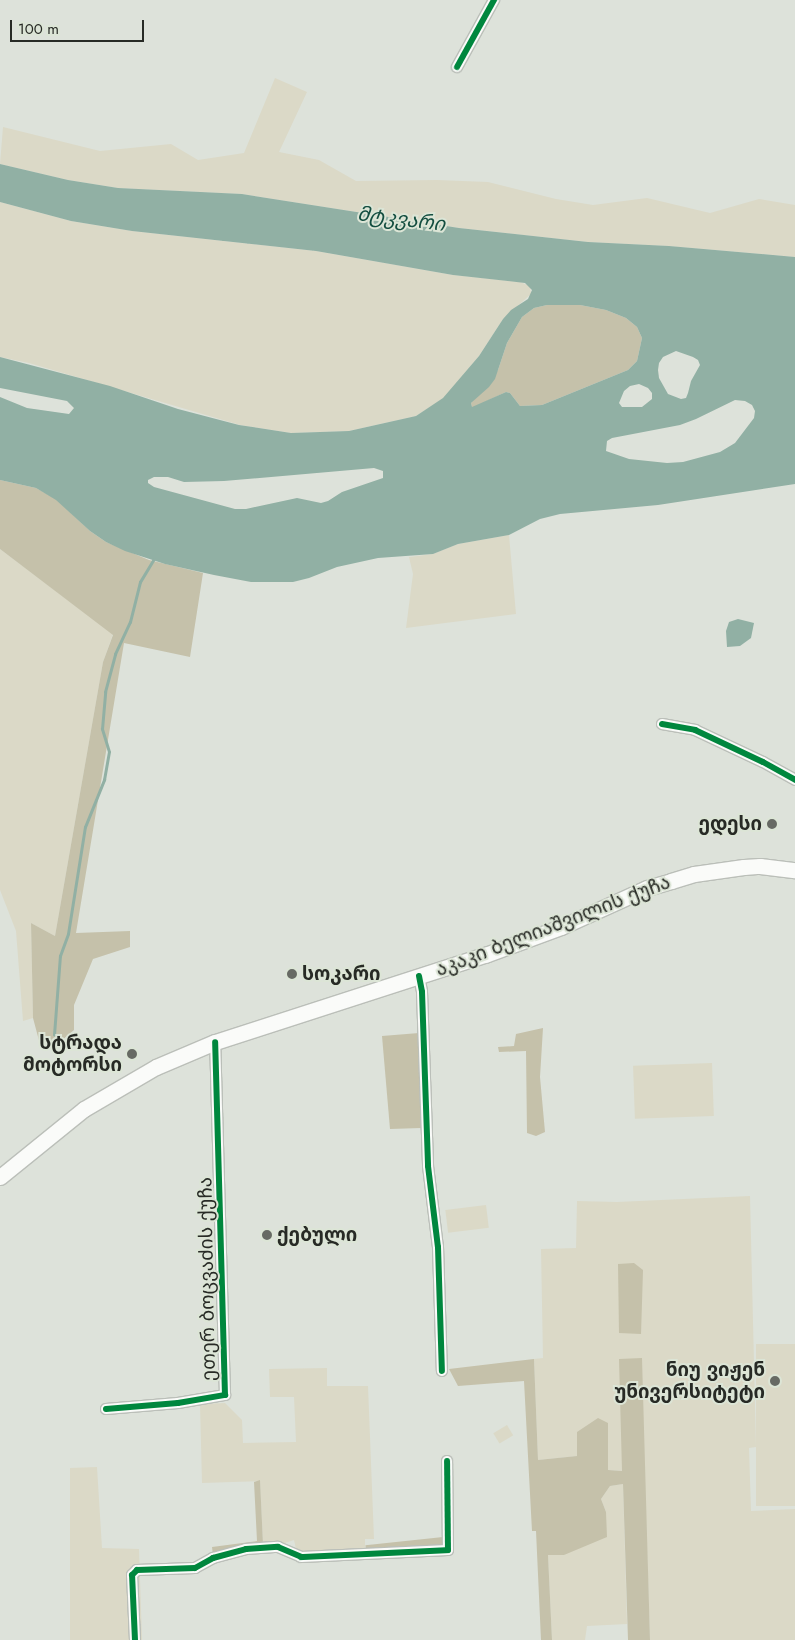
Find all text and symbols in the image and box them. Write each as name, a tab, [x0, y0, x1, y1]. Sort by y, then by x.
scale bar	[12, 10, 146, 42]
text: 100 m	[18, 18, 59, 40]
water label: მტკვარი	[356, 202, 446, 236]
place label: ედესი	[698, 813, 762, 835]
marker: ედესი	[766, 818, 778, 830]
street label: აკაკი ბელიაშვილის ქუჩა	[432, 871, 674, 981]
place label: სოკარი	[302, 963, 380, 985]
marker: სოკარი	[286, 968, 298, 980]
place label: სტრადა მოტორსი	[23, 1032, 122, 1076]
marker: სტრადა მოტორსი	[126, 1048, 138, 1060]
street label: ეთერ ბოცვაძის ქუჩა	[194, 1177, 220, 1381]
place label: ქებული	[277, 1224, 357, 1246]
marker: ქებული	[261, 1229, 273, 1241]
place label: ნიუ ვიჟენ უნივერსიტეტი	[614, 1359, 765, 1403]
marker: ნიუ ვიჟენ უნივერსიტეტი	[769, 1375, 781, 1387]

